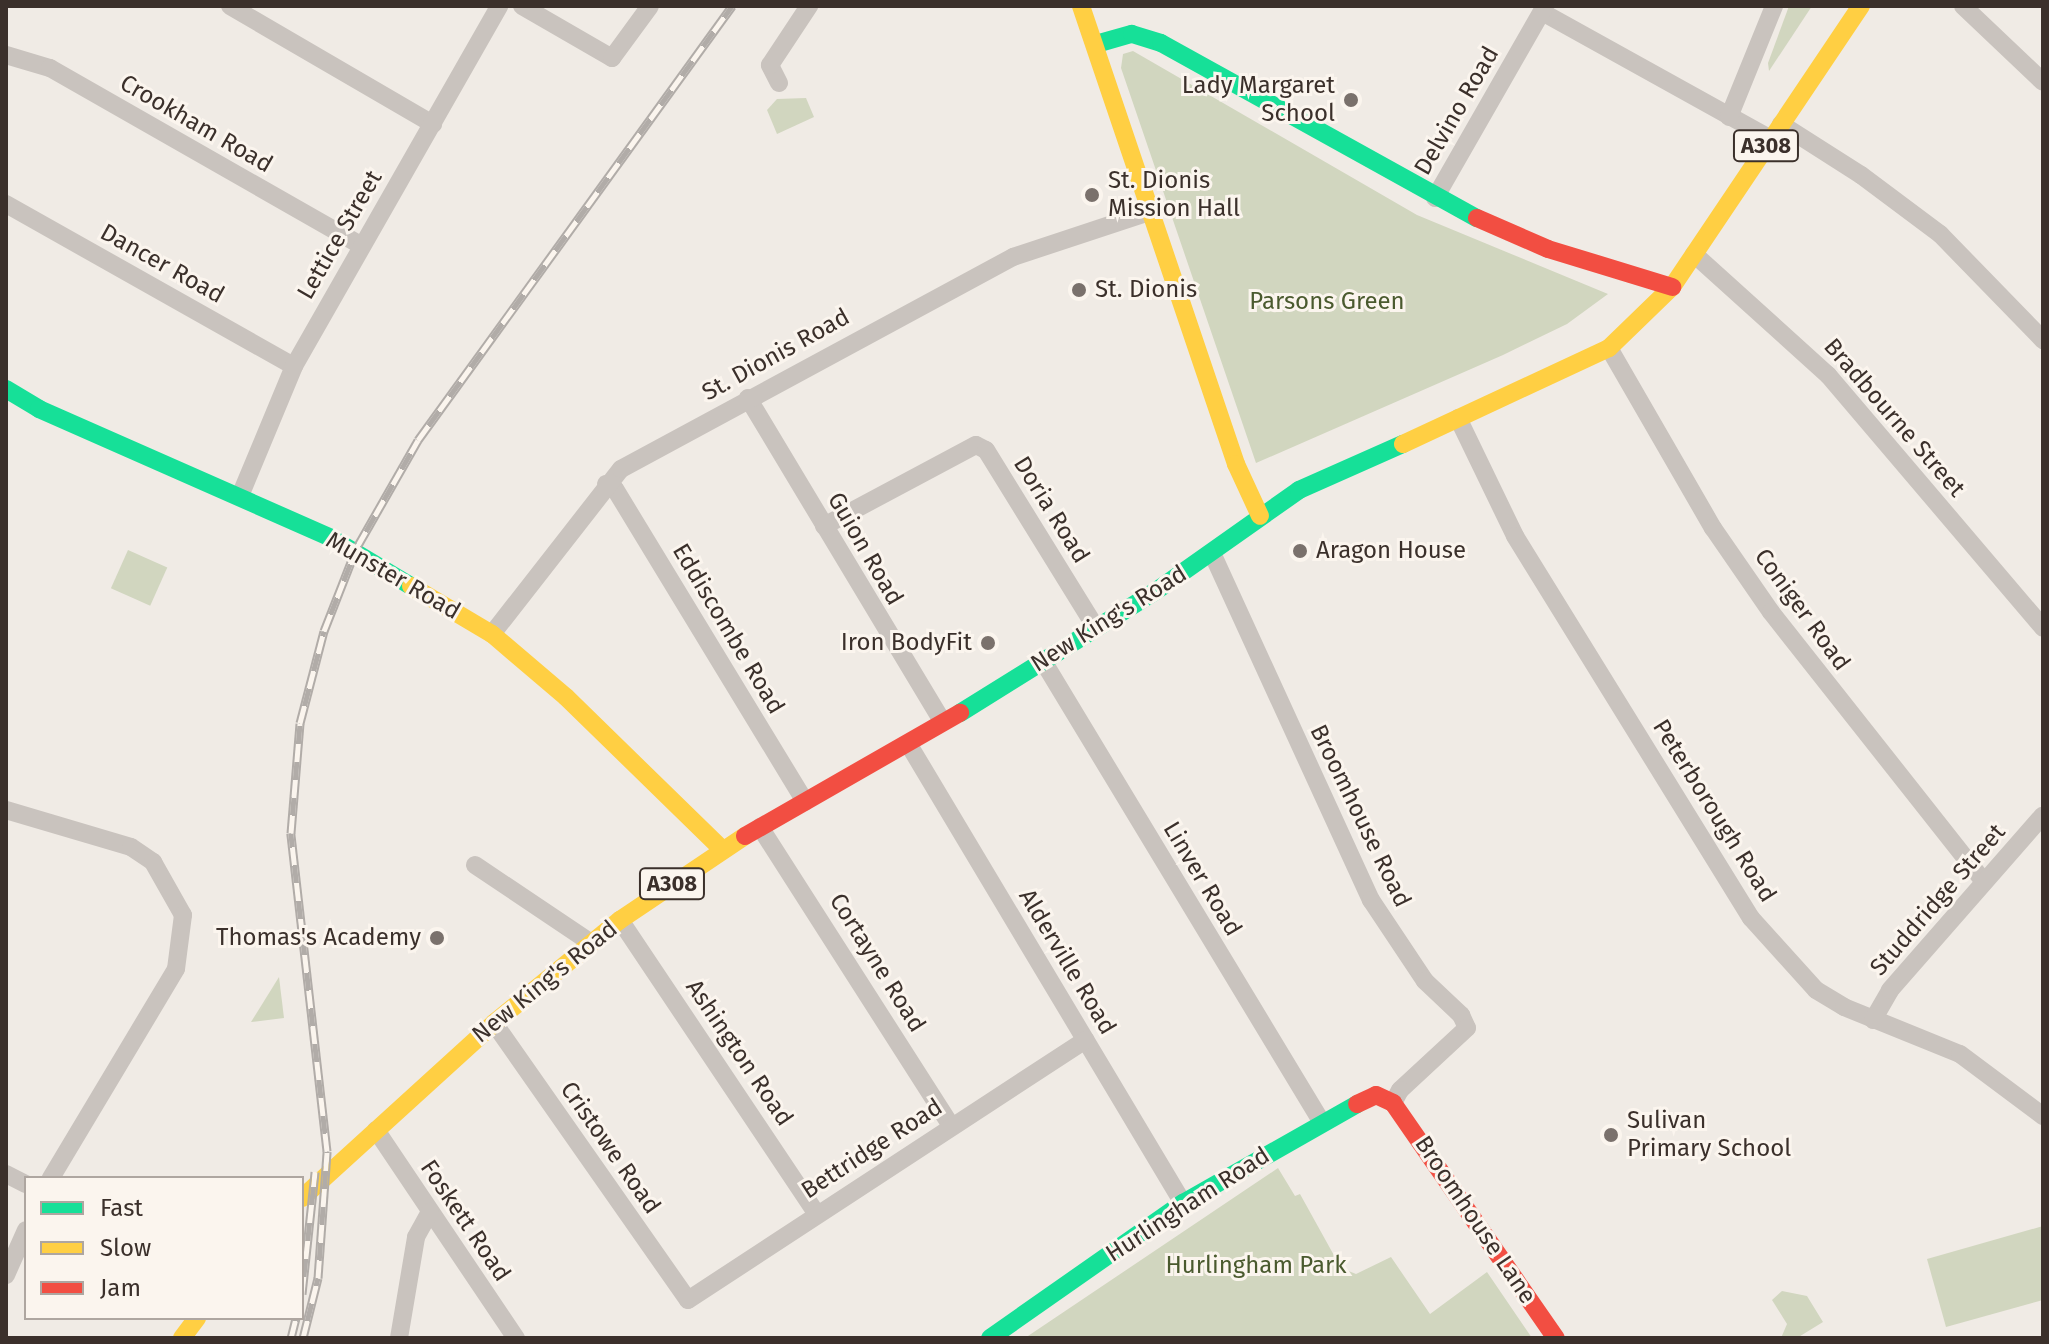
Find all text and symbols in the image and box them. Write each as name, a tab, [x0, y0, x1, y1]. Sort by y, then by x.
street label: Delvino Road	[1409, 42, 1505, 180]
street label: Crookham Road	[115, 69, 277, 179]
place label: Lady Margaret School	[1182, 72, 1335, 128]
marker: Lady Margaret School	[1342, 91, 1360, 109]
road number: A308	[1732, 128, 1800, 164]
street label: Lettice Street	[292, 165, 388, 305]
place label: St. Dionis Mission Hall	[1108, 167, 1240, 223]
marker: St. Dionis Mission Hall	[1083, 186, 1101, 204]
street label: Dancer Road	[95, 218, 229, 310]
place label: St. Dionis	[1095, 276, 1197, 304]
marker: St. Dionis	[1070, 281, 1088, 299]
park label: Parsons Green	[1249, 288, 1405, 316]
street label: St. Dionis Road	[697, 303, 855, 407]
street label: Bradbourne Street	[1817, 333, 1971, 503]
street label: Doria Road	[1007, 451, 1095, 569]
street label: Guion Road	[821, 487, 909, 611]
street label: Munster Road	[321, 526, 465, 626]
place label: Aragon House	[1316, 537, 1466, 565]
street label: Eddiscombe Road	[666, 539, 790, 719]
marker: Aragon House	[1291, 542, 1309, 560]
street label: Coniger Road	[1748, 543, 1856, 677]
street label: New King's Road	[1026, 560, 1192, 678]
place label: Iron BodyFit	[841, 629, 972, 657]
marker: Iron BodyFit	[979, 634, 997, 652]
street label: Peterborough Road	[1646, 714, 1782, 908]
street label: Broomhouse Road	[1303, 720, 1417, 912]
street label: Linver Road	[1157, 817, 1247, 941]
street label: Studdridge Street	[1864, 818, 2012, 982]
road number: A308	[638, 866, 706, 902]
street label: Alderville Road	[1012, 884, 1122, 1040]
street label: Cortayne Road	[823, 888, 931, 1038]
street label: New King's Road	[467, 915, 623, 1049]
place label: Thomas's Academy	[216, 924, 421, 952]
marker: Thomas's Academy	[428, 929, 446, 947]
street label: Ashington Road	[679, 974, 799, 1132]
street label: Cristowe Road	[554, 1076, 666, 1220]
street label: Bettridge Road	[796, 1093, 948, 1205]
place label: Sulivan Primary School	[1627, 1107, 1791, 1163]
marker: Sulivan Primary School	[1602, 1126, 1620, 1144]
street label: Broomhouse Lane	[1408, 1131, 1542, 1309]
street label: Hurlingham Road	[1101, 1141, 1275, 1269]
street label: Foskett Road	[414, 1155, 516, 1287]
legend	[24, 1176, 304, 1320]
text: Fast	[100, 1194, 143, 1222]
text: Slow	[100, 1234, 151, 1262]
park label: Hurlingham Park	[1165, 1252, 1347, 1280]
text: Jam	[100, 1274, 141, 1302]

